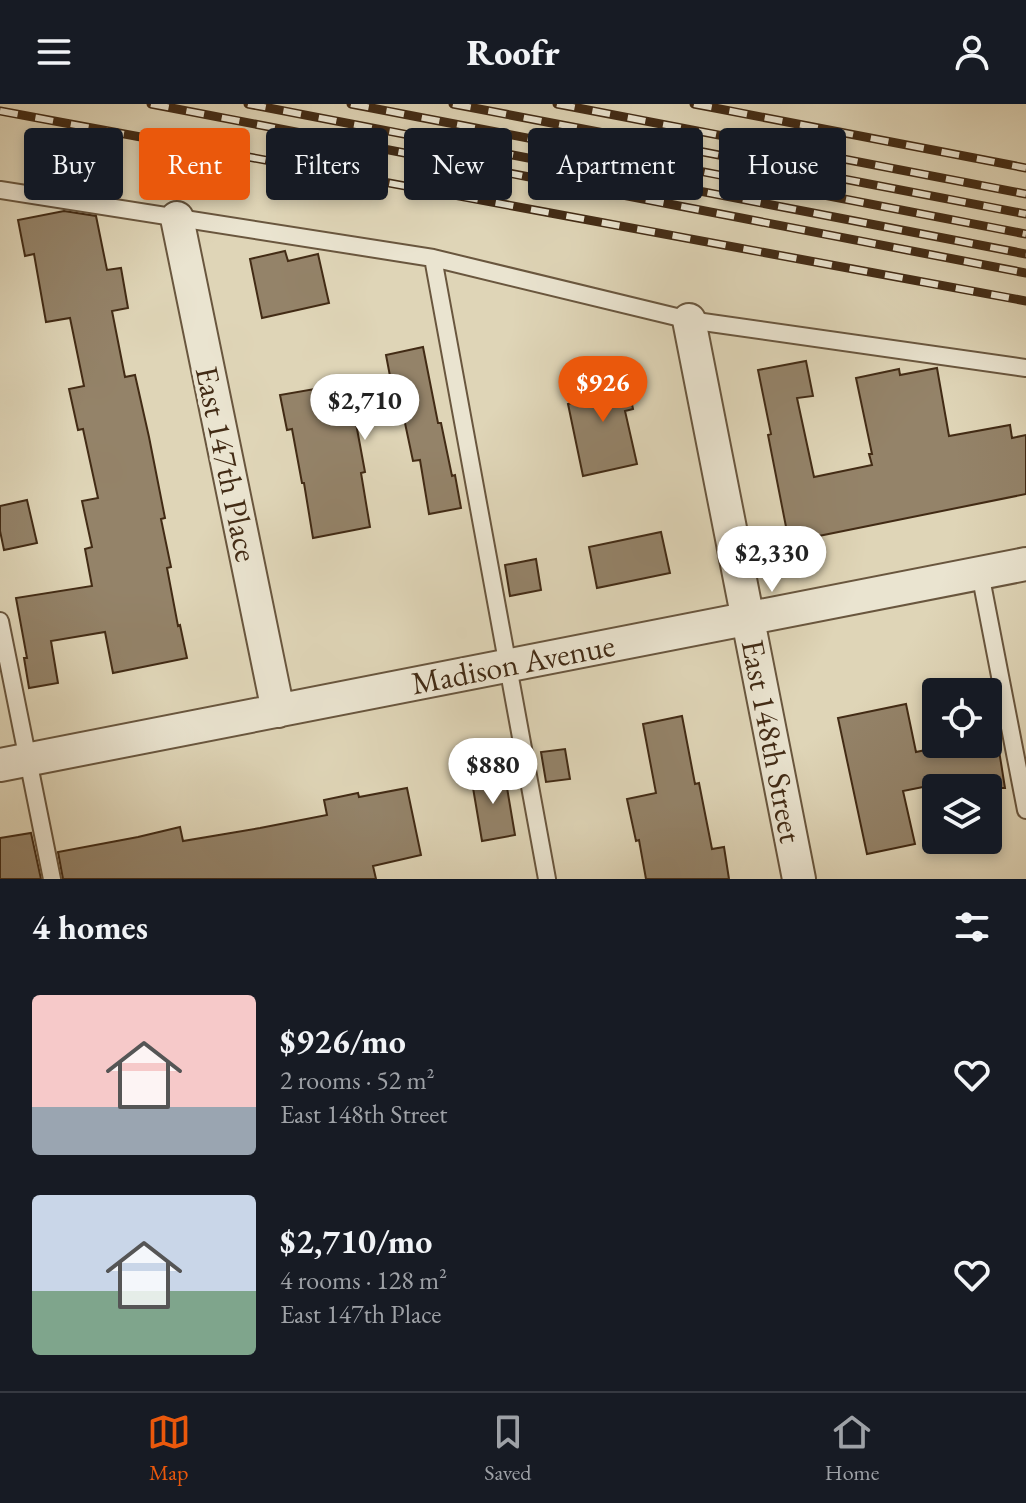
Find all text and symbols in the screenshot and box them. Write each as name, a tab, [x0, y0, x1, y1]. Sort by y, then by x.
text: Roofr	[467, 29, 559, 76]
icon: menu	[32, 30, 76, 74]
icon: person	[950, 30, 994, 74]
chip: Buy	[24, 128, 123, 200]
chip: Rent	[139, 128, 250, 200]
chip: Filters	[266, 128, 388, 200]
chip: New	[404, 128, 512, 200]
chip: Apartment	[528, 128, 703, 200]
chip: House	[719, 128, 846, 200]
pin: $926	[556, 356, 650, 424]
street label: East 147th Place	[186, 362, 268, 566]
text: $926	[576, 365, 630, 399]
pin: $2,710	[300, 374, 430, 442]
text: $2,710	[328, 383, 402, 417]
pin: $2,330	[707, 526, 837, 594]
text: $2,330	[735, 535, 809, 569]
street label: Madison Avenue	[408, 624, 618, 704]
street label: East 148th Street	[732, 636, 812, 846]
map controls	[922, 678, 1002, 854]
button: locate	[922, 678, 1002, 758]
pin: $880	[446, 738, 540, 806]
text: $880	[466, 747, 520, 781]
button: layers	[922, 774, 1002, 854]
text: 4 homes	[32, 905, 148, 949]
icon: filters	[950, 905, 994, 949]
text: $926/mo	[280, 1019, 406, 1063]
icon: home	[96, 1027, 192, 1123]
icon: heart	[950, 1053, 994, 1097]
text: 2 rooms · 52 m²	[280, 1063, 435, 1097]
text: East 148th Street	[280, 1097, 447, 1131]
text: $2,710/mo	[280, 1219, 432, 1263]
icon: home	[96, 1227, 192, 1323]
icon: heart	[950, 1253, 994, 1297]
text: 4 rooms · 128 m²	[280, 1263, 447, 1297]
text: East 147th Place	[280, 1297, 442, 1331]
tab: Map	[147, 1410, 191, 1487]
tab: Saved	[484, 1410, 531, 1487]
tab: Home	[825, 1410, 879, 1487]

